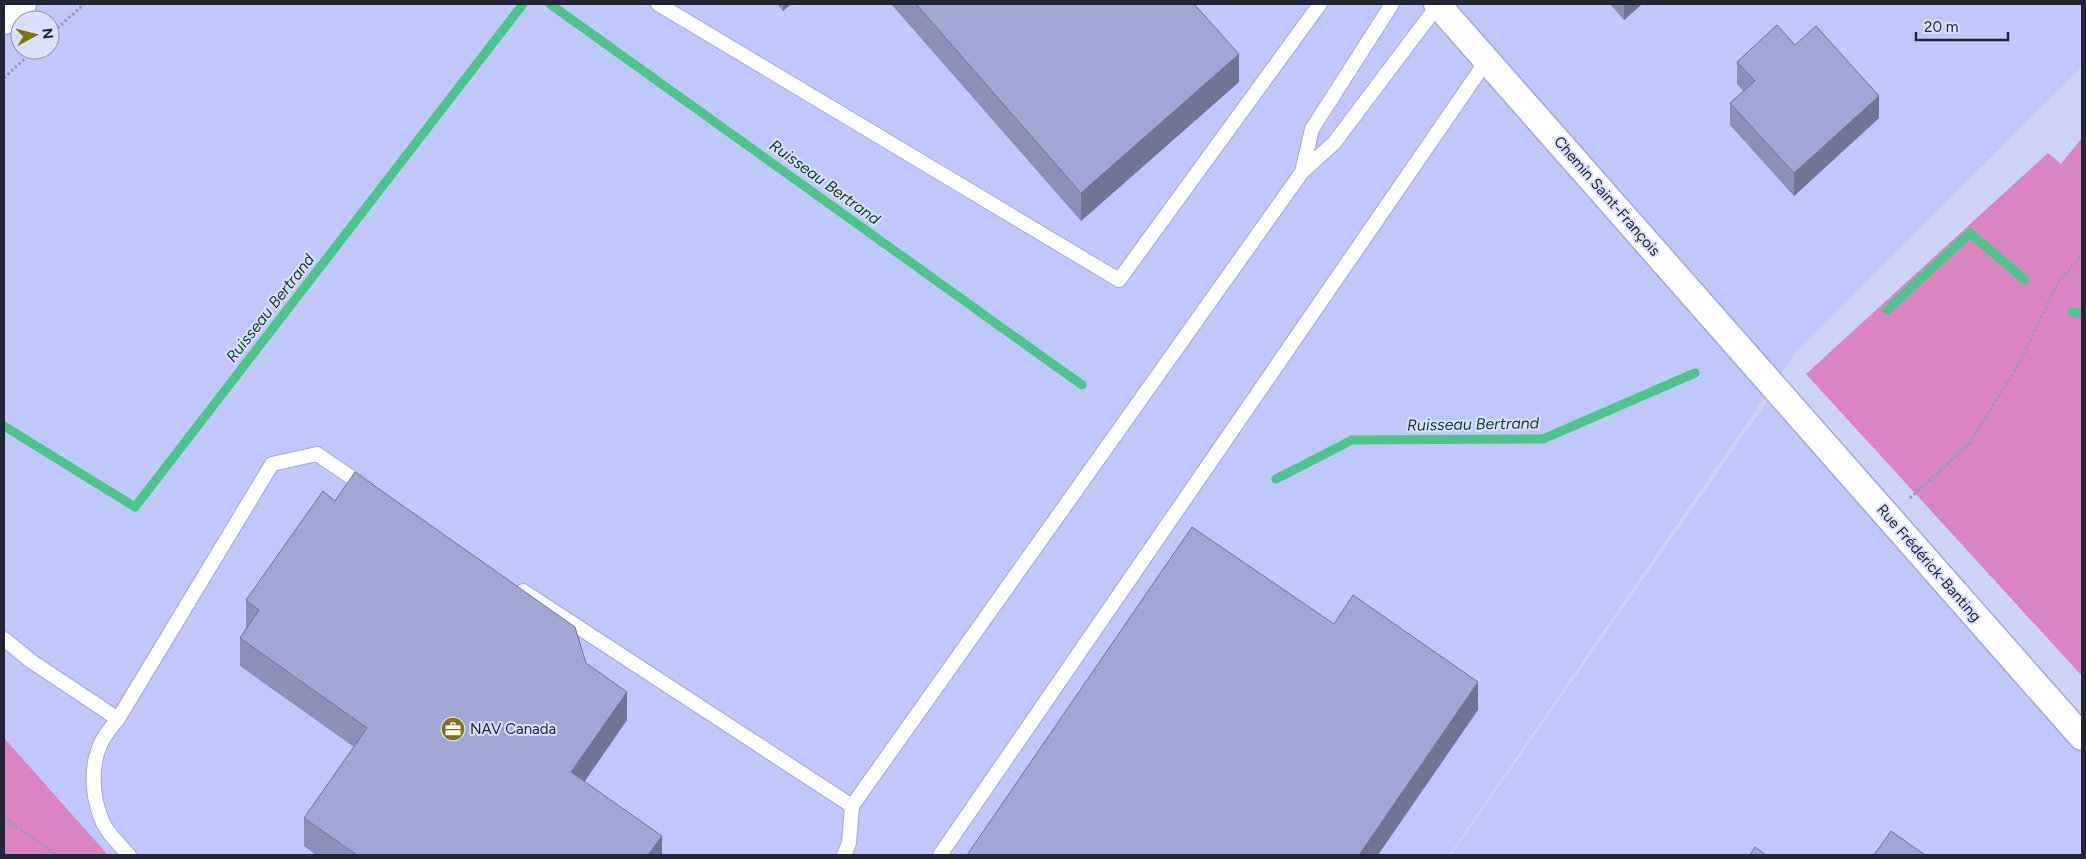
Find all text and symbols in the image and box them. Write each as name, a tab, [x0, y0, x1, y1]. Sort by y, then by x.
north arrow	[10, 10, 60, 60]
scale bar	[1916, 10, 2008, 42]
text: 20 m	[1924, 18, 1958, 36]
text: N	[38, 27, 57, 40]
street label: Chemin Saint-François	[1550, 132, 1664, 260]
water label: Ruisseau Bertrand	[766, 136, 884, 229]
water label: Ruisseau Bertrand	[222, 250, 319, 366]
water label: Ruisseau Bertrand	[1407, 413, 1540, 435]
street label: Rue Frédérick-Banting	[1873, 501, 1985, 625]
office icon: NAV Canada	[440, 716, 466, 742]
place label: NAV Canada	[470, 720, 556, 738]

